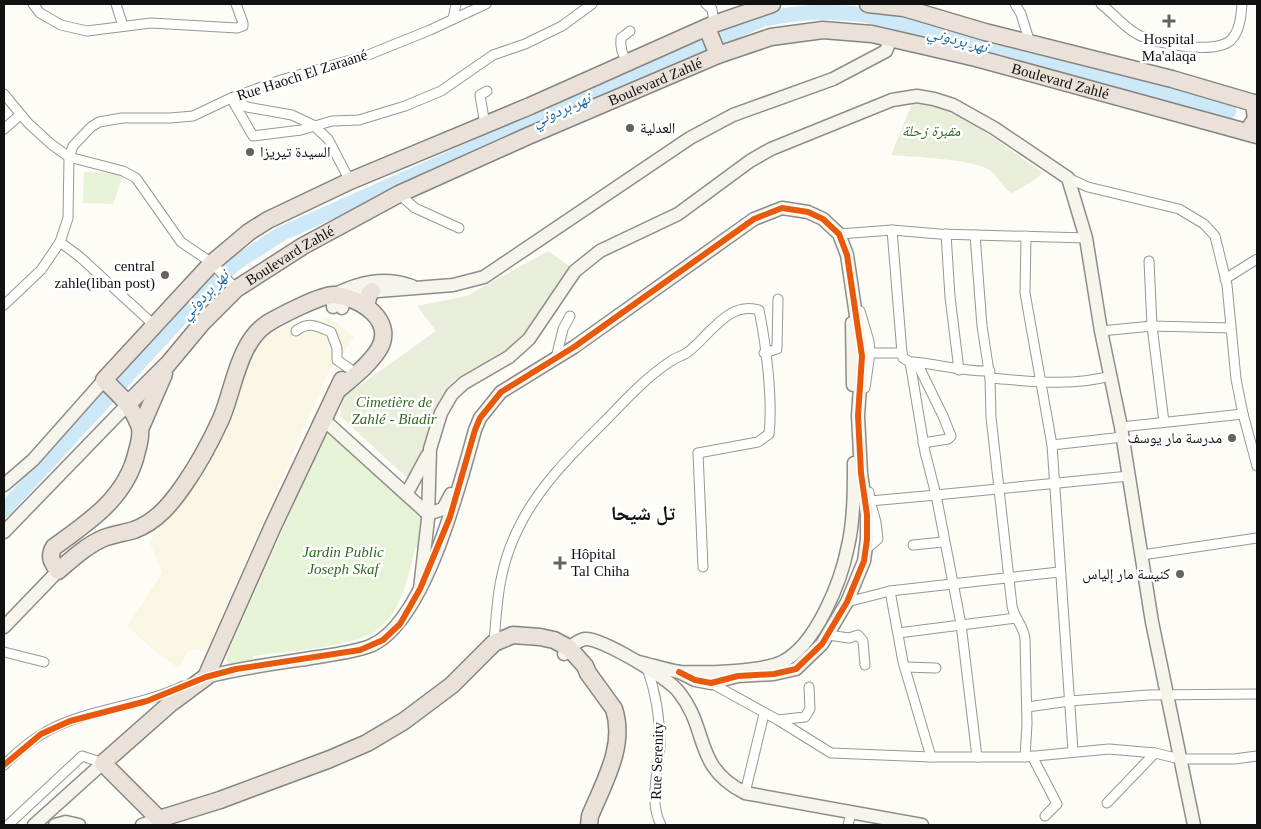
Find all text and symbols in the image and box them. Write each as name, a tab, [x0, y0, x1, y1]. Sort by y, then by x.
marker: Hospital Ma'alaqa	[1162, 14, 1176, 28]
water label: نهر بردوني	[925, 23, 992, 60]
place label: Hospital Ma'alaqa	[1142, 31, 1197, 64]
street label: Rue Haoch El Zaraané	[235, 46, 370, 104]
street label: Boulevard Zahlé	[606, 55, 705, 109]
street label: Boulevard Zahlé	[1010, 60, 1111, 102]
water label: نهر بردوني	[530, 88, 597, 133]
place label: العدلية	[640, 120, 675, 136]
marker: العدلية	[624, 122, 636, 134]
park label: مقبرة زحلة	[902, 123, 961, 140]
place label: السيدة تيريزا	[260, 144, 330, 161]
marker: السيدة تيريزا	[244, 146, 256, 158]
street label: Boulevard Zahlé	[243, 223, 337, 289]
place label: central zahle(liban post)	[55, 258, 155, 292]
water label: نهر بردوني	[177, 264, 237, 325]
marker: central zahle(liban post)	[159, 269, 171, 281]
park label: Cimetière de Zahlé - Biadir	[352, 394, 437, 427]
place label: مدرسة مار يوسف	[1127, 430, 1222, 447]
marker: مدرسة مار يوسف	[1226, 432, 1238, 444]
district label: تل شيحا	[611, 502, 676, 526]
park label: Jardin Public Joseph Skaf	[302, 544, 384, 577]
place label: Hôpital Tal Chiha	[571, 546, 630, 579]
marker: Hôpital Tal Chiha	[553, 556, 567, 570]
place label: كنيسة مار إلياس	[1082, 566, 1170, 584]
marker: كنيسة مار إلياس	[1174, 568, 1186, 580]
street label: Rue Serenity	[648, 721, 666, 800]

